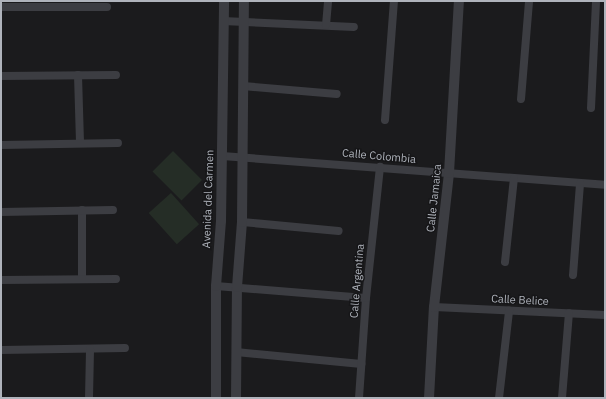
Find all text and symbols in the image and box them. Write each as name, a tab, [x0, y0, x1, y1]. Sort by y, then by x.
street label: Calle Colombia	[342, 146, 416, 166]
street label: Avenida del Carmen	[200, 149, 216, 249]
street label: Calle Jamaica	[424, 163, 444, 233]
street label: Calle Argentina	[347, 243, 367, 319]
street label: Calle Belice	[491, 292, 549, 308]

